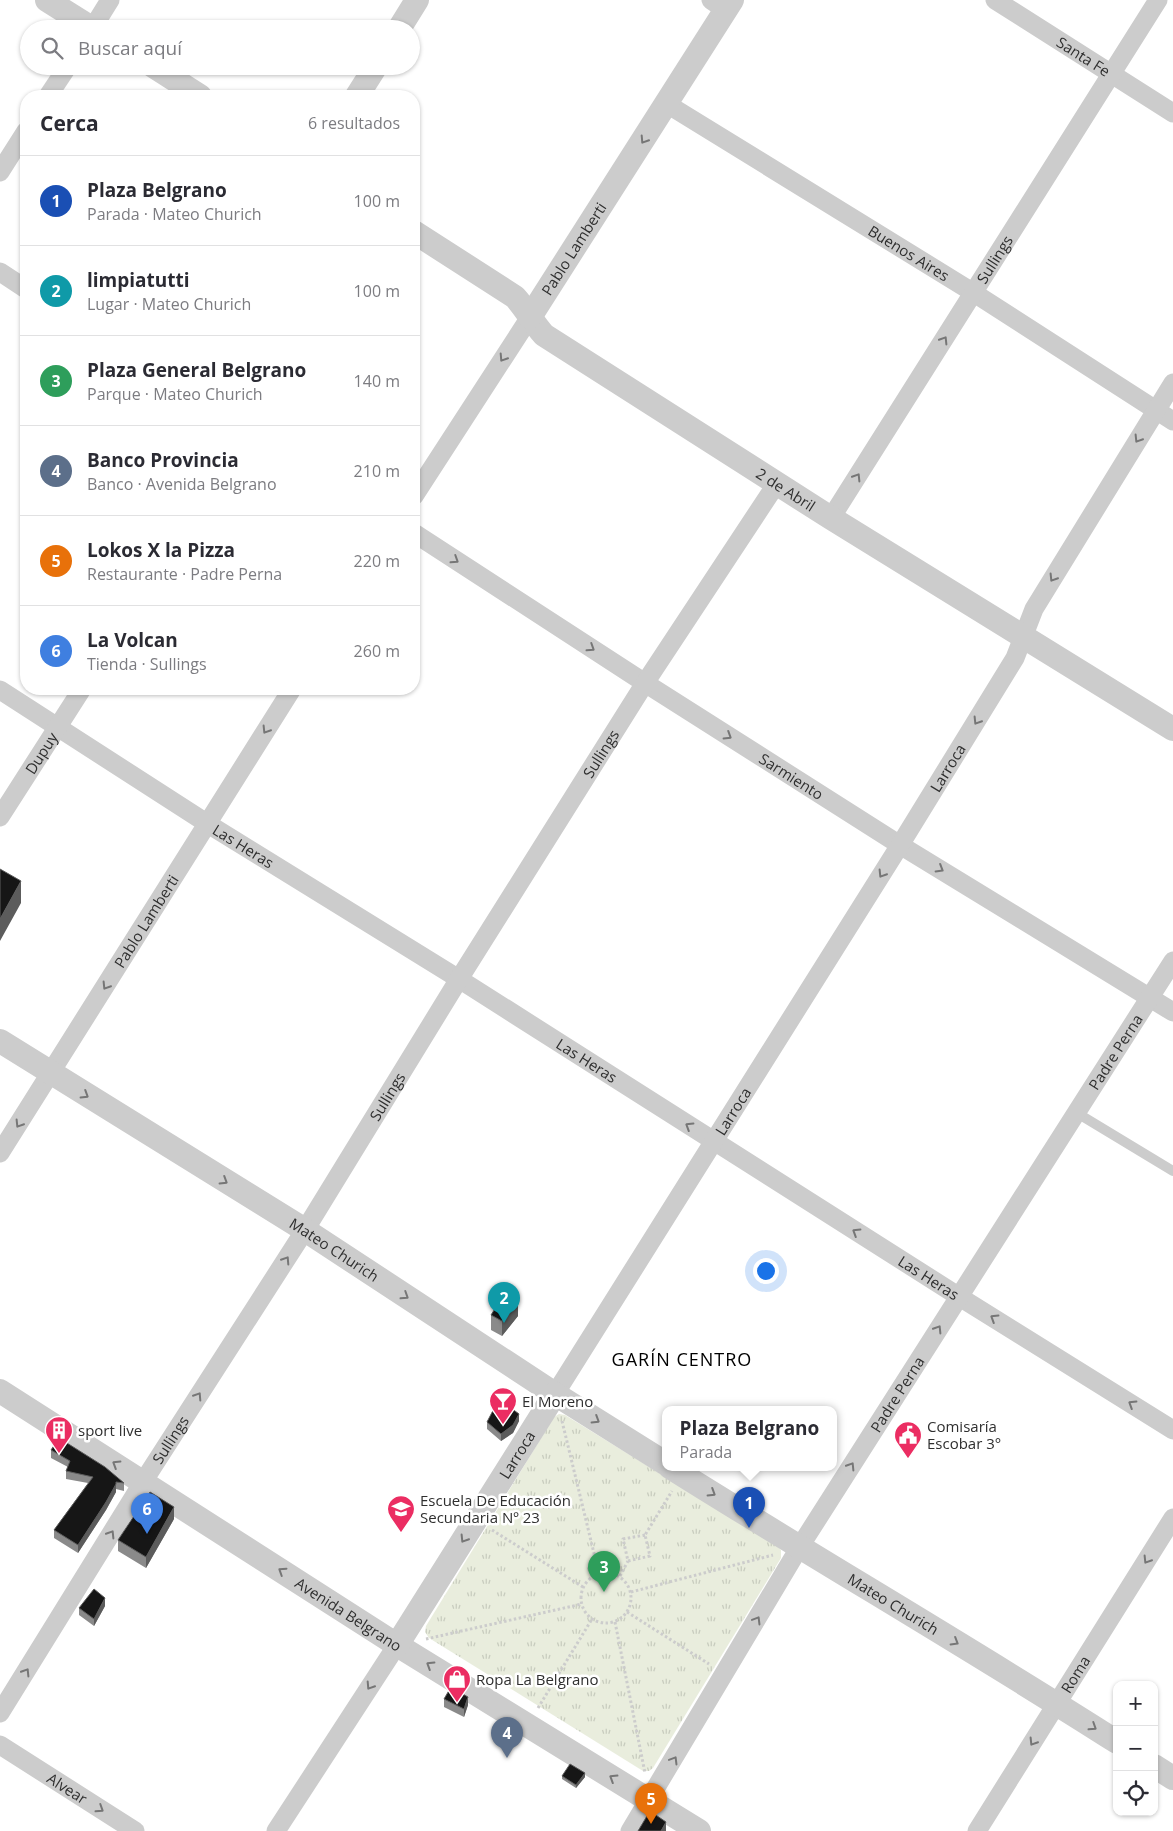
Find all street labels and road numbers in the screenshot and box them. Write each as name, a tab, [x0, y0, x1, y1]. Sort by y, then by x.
street label: Santa Fe	[1053, 32, 1114, 81]
street label: Pablo Lamberti	[537, 198, 611, 299]
street label: Buenos Aires	[865, 220, 953, 285]
street label: Sullings	[972, 231, 1017, 287]
street label: 2 de Abril	[753, 463, 819, 516]
street label: Sullings	[578, 726, 623, 781]
street label: Dupuy	[20, 728, 62, 778]
street label: Larroca	[925, 740, 970, 796]
street label: Sarmiento	[756, 748, 827, 804]
street label: Las Heras	[209, 819, 278, 872]
street label: Pablo Lamberti	[109, 871, 183, 971]
street label: Padre Perna	[1084, 1010, 1147, 1094]
street label: Las Heras	[553, 1033, 621, 1087]
street label: Sullings	[364, 1068, 409, 1124]
street label: Larroca	[710, 1083, 755, 1139]
street label: Mateo Churich	[286, 1213, 383, 1286]
street label: Las Heras	[895, 1251, 963, 1304]
street label: Padre Perna	[865, 1352, 929, 1436]
street label: Sullings	[147, 1412, 193, 1468]
street label: Larroca	[494, 1427, 539, 1482]
street label: Mateo Churich	[844, 1569, 943, 1639]
street label: Avenida Belgrano	[292, 1573, 406, 1656]
street label: Roma	[1056, 1652, 1094, 1697]
street label: Alvear	[44, 1768, 91, 1808]

